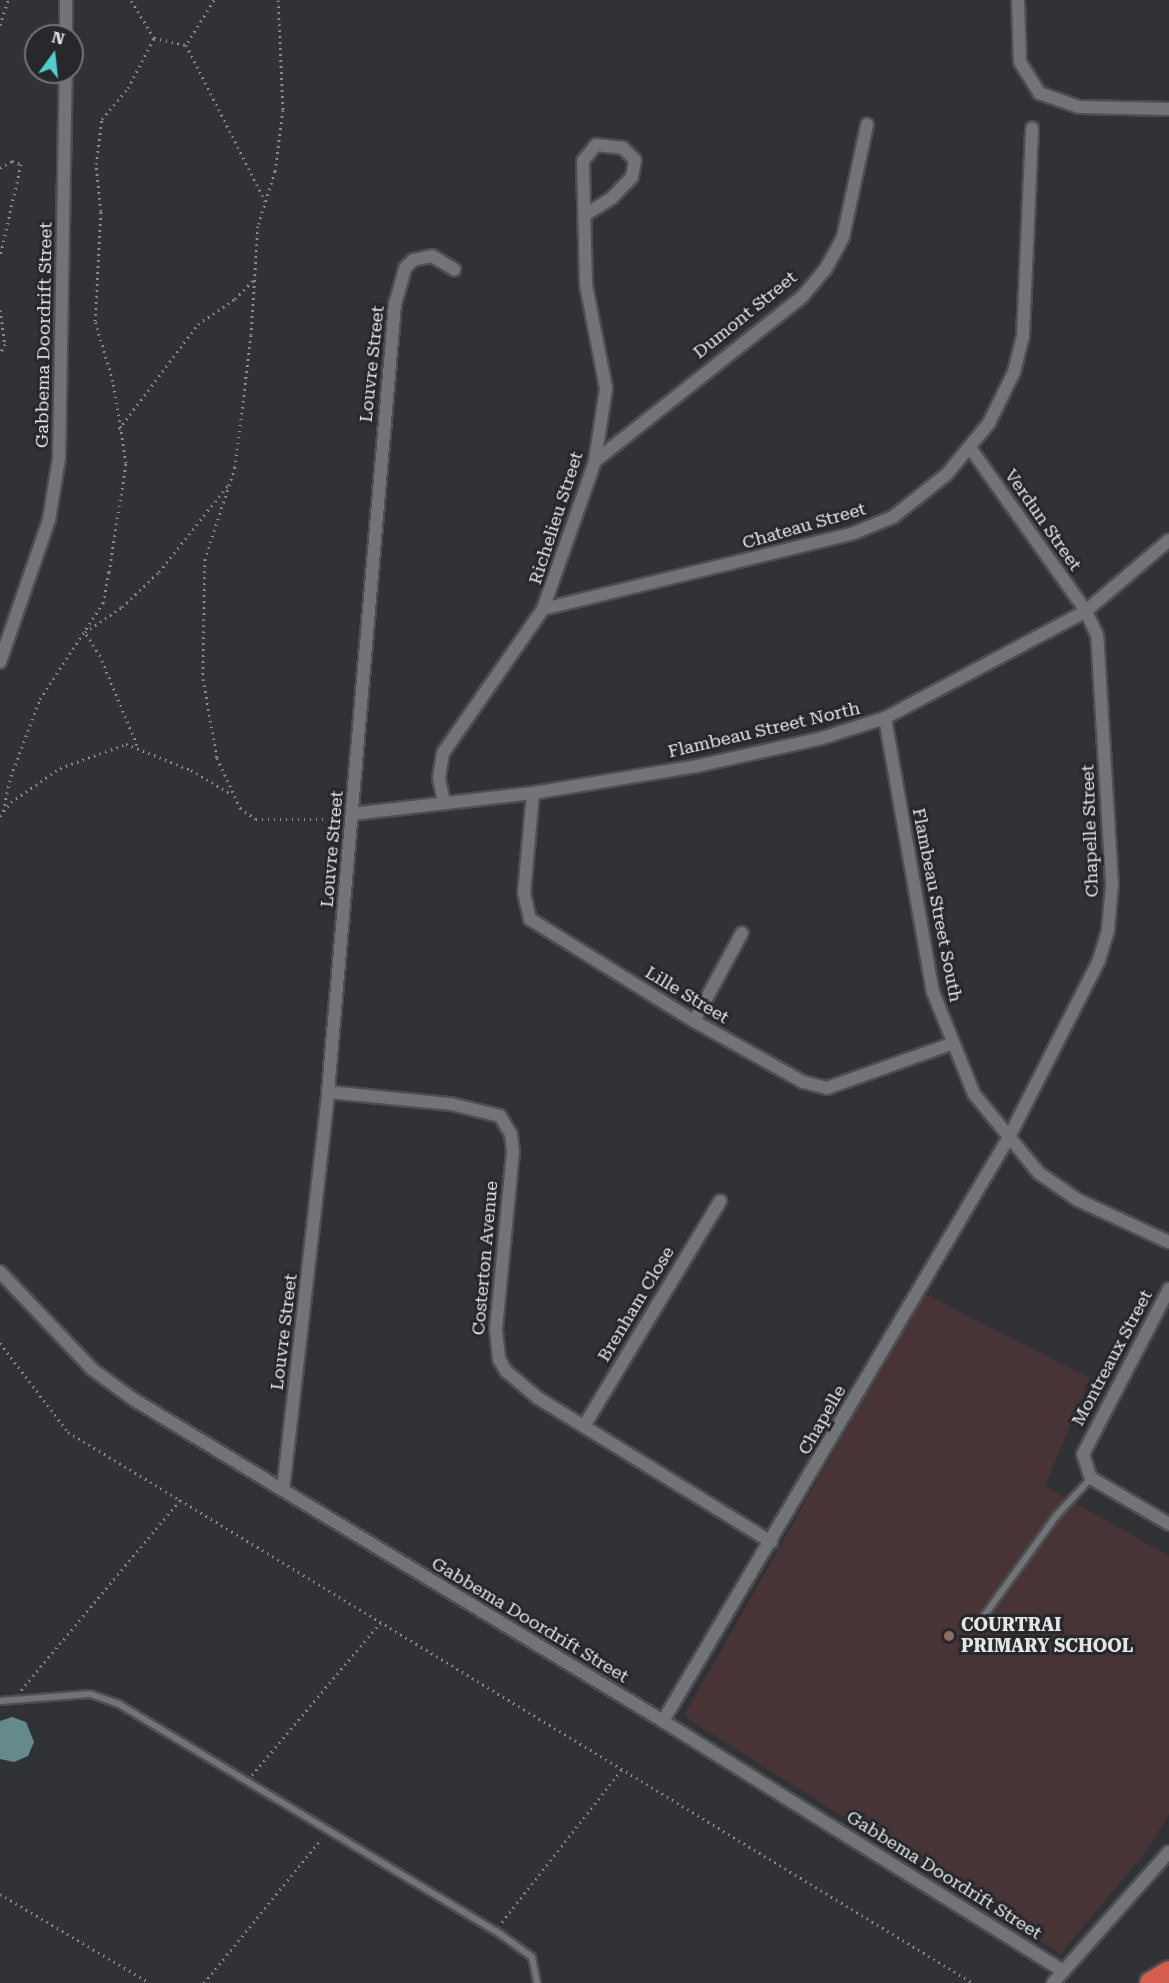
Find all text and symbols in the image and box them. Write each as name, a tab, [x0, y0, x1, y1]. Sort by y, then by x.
north arrow	[24, 24, 84, 84]
text: N	[50, 27, 67, 49]
street label: Gabbema Doordrift Street	[31, 222, 57, 448]
street label: Dumont Street	[689, 267, 801, 363]
street label: Louvre Street	[355, 305, 389, 423]
street label: Richelieu Street	[524, 449, 588, 587]
street label: Verdun Street	[1000, 465, 1086, 575]
street label: Chateau Street	[740, 498, 868, 554]
street label: Flambeau Street North	[666, 697, 862, 763]
street label: Chapelle Street	[1077, 764, 1103, 898]
street label: Louvre Street	[316, 790, 348, 908]
street label: Flambeau Street South	[908, 806, 966, 1004]
street label: Lille Street	[641, 962, 733, 1028]
street label: Costerton Avenue	[467, 1180, 503, 1336]
street label: Brenham Close	[593, 1242, 679, 1366]
street label: Louvre Street	[266, 1273, 302, 1391]
street label: Montreaux Street	[1067, 1286, 1157, 1430]
street label: Chapelle	[793, 1381, 851, 1459]
street label: Gabbema Doordrift Street	[428, 1553, 632, 1687]
place label: COURTRAI PRIMARY SCHOOL	[961, 1615, 1133, 1658]
marker: COURTRAI PRIMARY SCHOOL	[942, 1629, 956, 1643]
street label: Gabbema Doordrift Street	[842, 1806, 1046, 1944]

